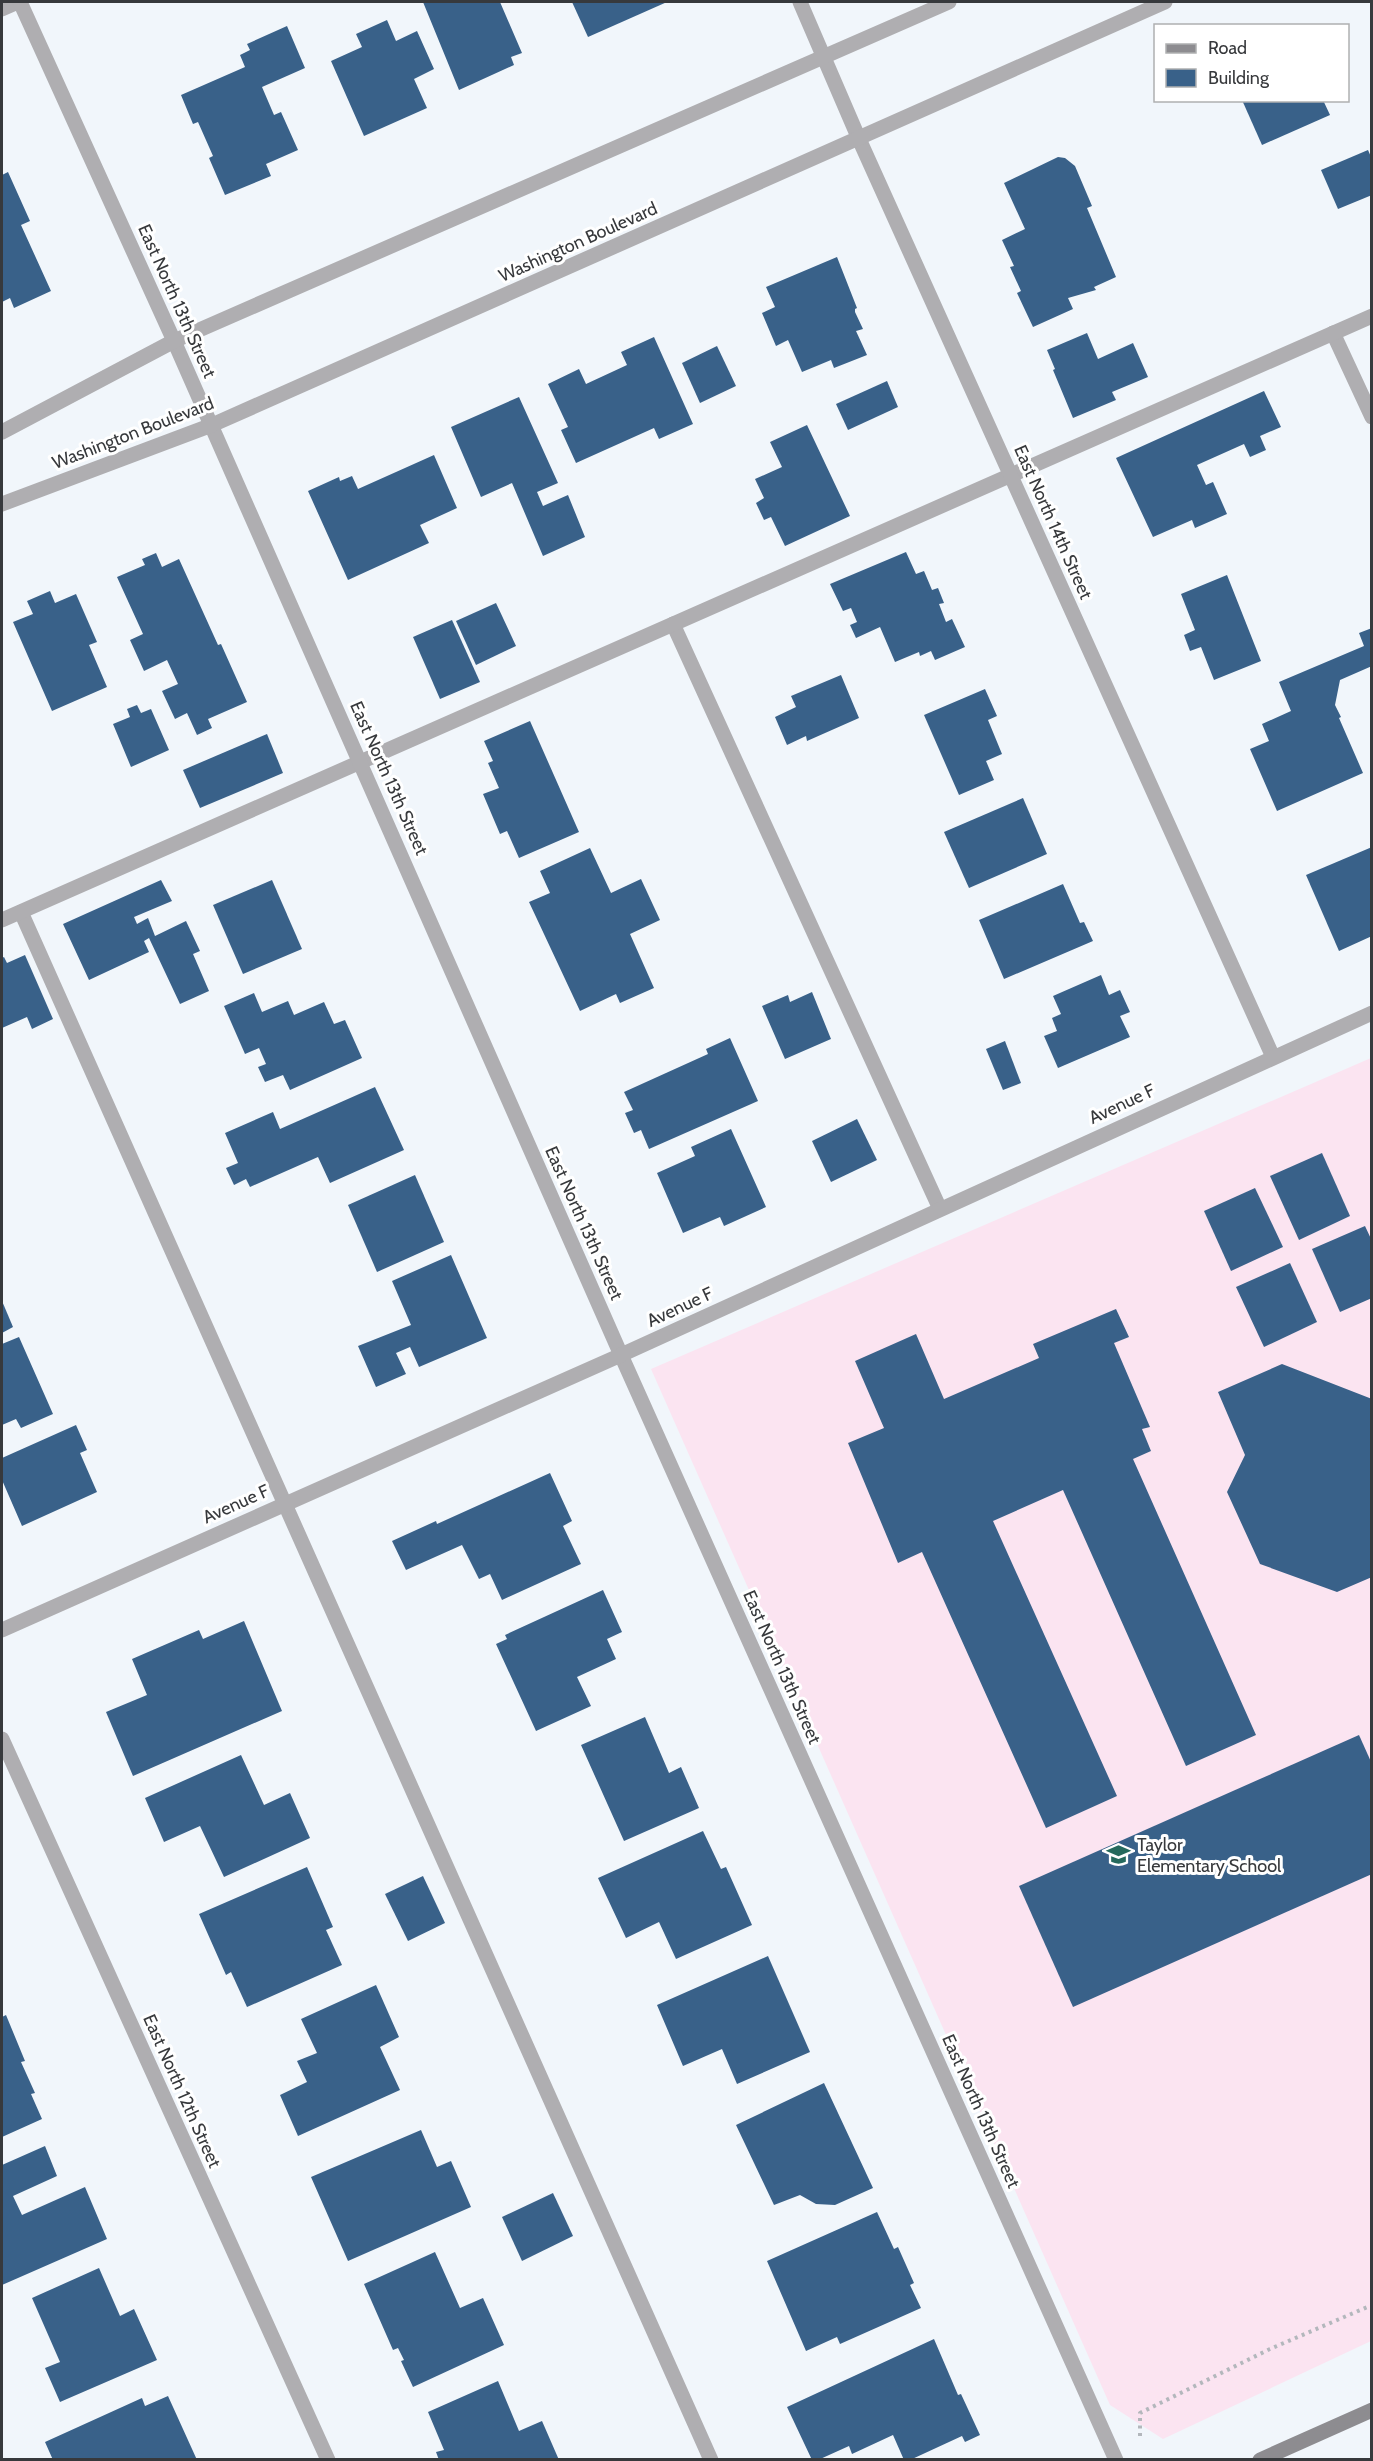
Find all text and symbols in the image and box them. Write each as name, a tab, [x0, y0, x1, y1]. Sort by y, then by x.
legend	[1154, 24, 1349, 102]
text: Road	[1208, 37, 1247, 59]
text: Building	[1208, 67, 1270, 89]
street label: Washington Boulevard	[495, 197, 661, 287]
street label: East North 13th Street	[133, 221, 221, 381]
street label: Washington Boulevard	[49, 392, 217, 474]
street label: East North 14th Street	[1009, 441, 1097, 603]
street label: East North 13th Street	[345, 698, 433, 858]
street label: Avenue F	[1085, 1079, 1159, 1129]
street label: East North 13th Street	[540, 1143, 628, 1303]
street label: Avenue F	[643, 1282, 717, 1332]
street label: Avenue F	[199, 1479, 273, 1528]
street label: East North 13th Street	[738, 1587, 826, 1747]
place label: Taylor Elementary School	[1137, 1834, 1282, 1877]
school or university icon: Taylor Elementary School	[1106, 1842, 1132, 1868]
street label: East North 12th Street	[138, 2011, 226, 2171]
street label: East North 13th Street	[937, 2031, 1025, 2191]

